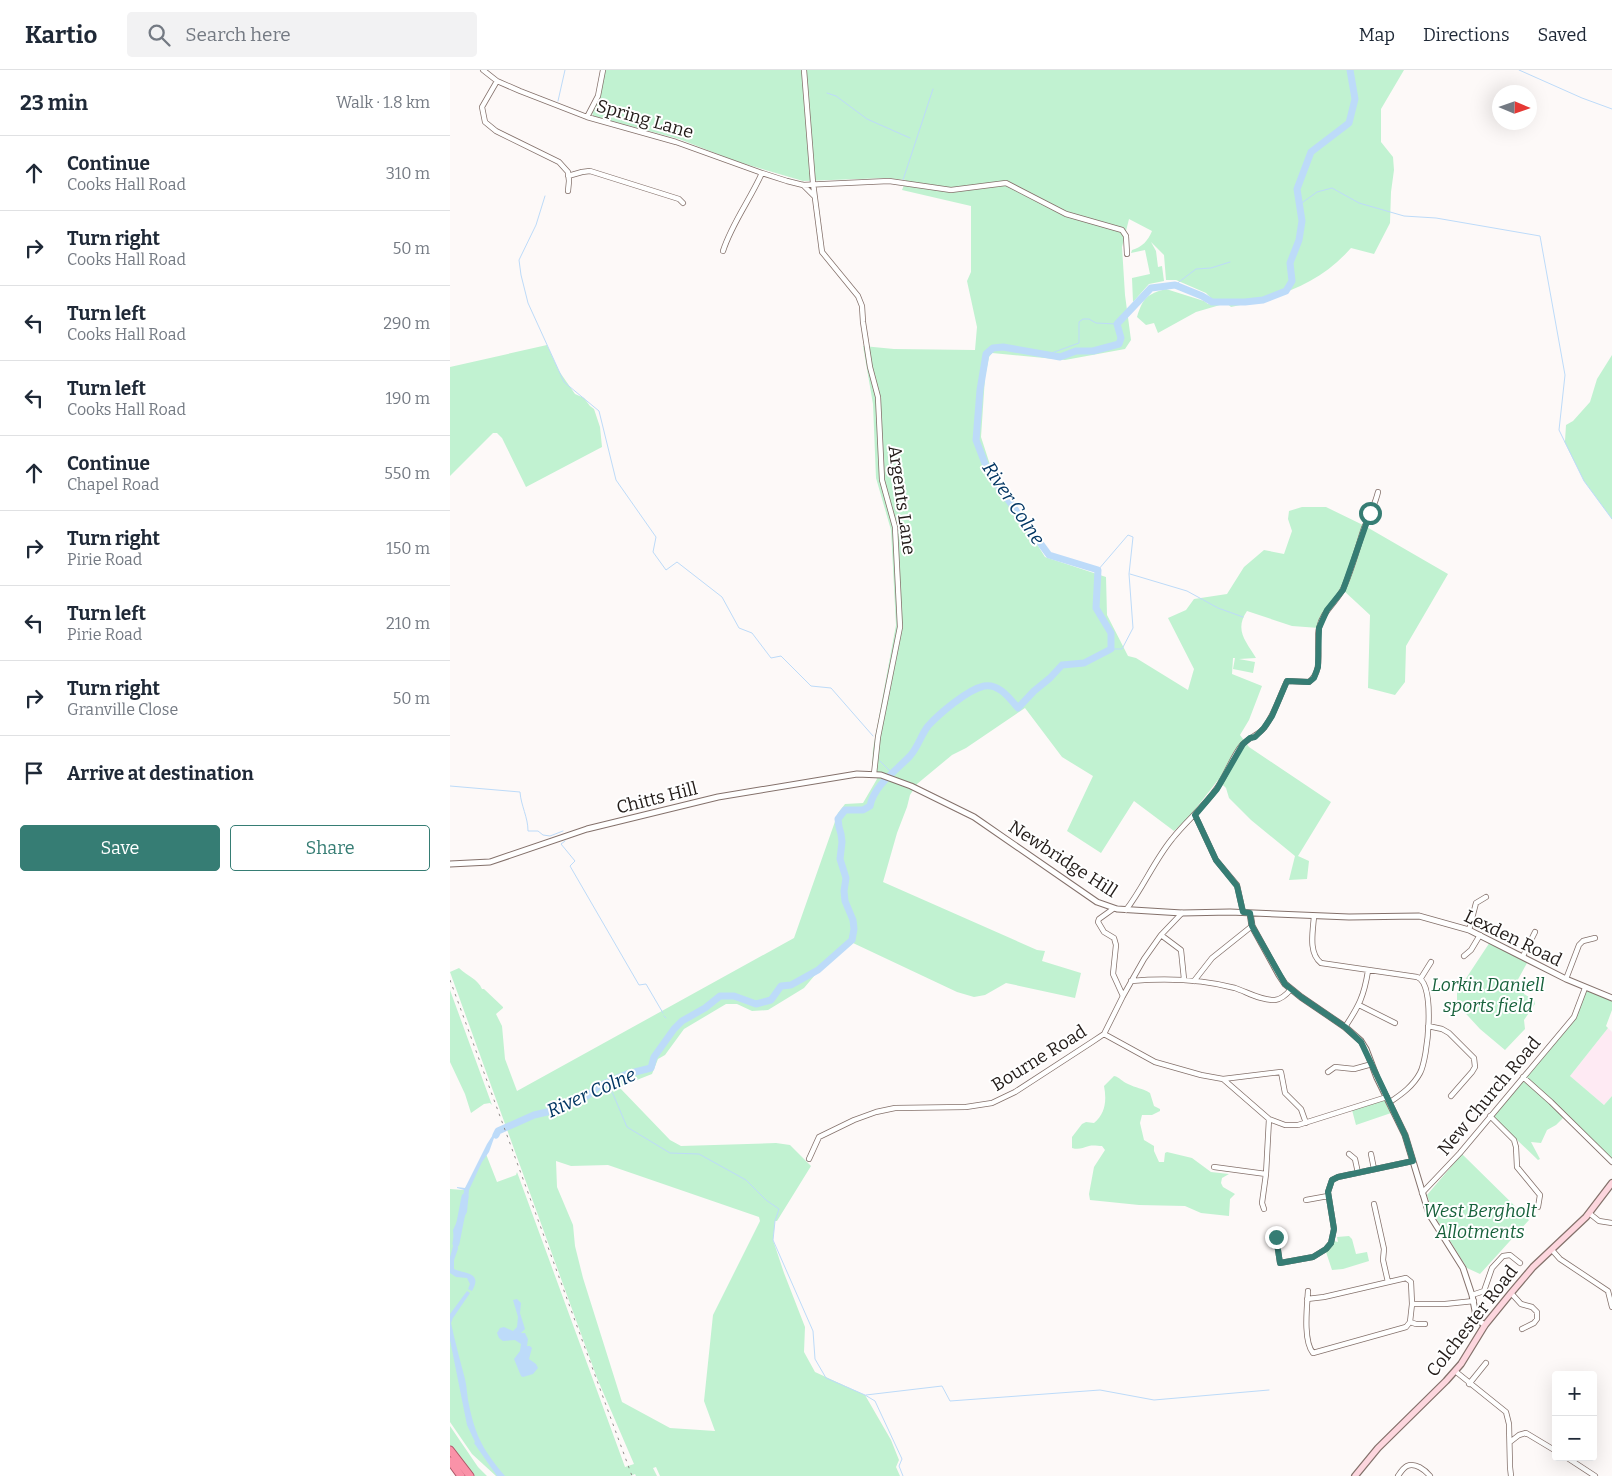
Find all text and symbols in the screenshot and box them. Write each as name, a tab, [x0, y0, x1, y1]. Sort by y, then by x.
search box	[127, 12, 477, 57]
text: Kartio	[25, 21, 97, 49]
icon: search	[145, 21, 173, 49]
text: Search here	[185, 23, 291, 46]
text: Map	[1359, 24, 1395, 46]
text: Directions	[1423, 24, 1510, 46]
text: Saved	[1538, 24, 1587, 46]
north arrow	[1492, 85, 1537, 130]
text: 23 min	[20, 90, 88, 116]
text: Walk · 1.8 km	[336, 93, 430, 112]
street label: Spring Lane	[594, 95, 696, 143]
text: Continue	[67, 152, 150, 175]
icon: ahead	[20, 159, 48, 187]
text: 310 m	[386, 164, 430, 183]
text: Cooks Hall Road	[67, 175, 186, 194]
text: Turn right	[67, 227, 160, 250]
icon: right	[20, 234, 48, 262]
text: 50 m	[393, 239, 430, 258]
text: Cooks Hall Road	[67, 250, 186, 269]
text: Turn left	[67, 302, 146, 325]
icon: left	[20, 309, 48, 337]
text: 290 m	[383, 314, 430, 333]
text: Cooks Hall Road	[67, 325, 186, 344]
text: Turn left	[67, 377, 146, 400]
icon: left	[20, 384, 48, 412]
text: 190 m	[385, 389, 430, 408]
text: Cooks Hall Road	[67, 400, 186, 419]
street label: Argents Lane	[883, 444, 921, 556]
text: Continue	[67, 452, 150, 475]
water label: River Colne	[977, 457, 1050, 549]
icon: ahead	[20, 459, 48, 487]
text: 550 m	[384, 464, 430, 483]
text: Chapel Road	[67, 475, 159, 494]
route start	[1359, 502, 1382, 525]
text: Turn right	[67, 527, 160, 550]
icon: right	[20, 534, 48, 562]
text: 150 m	[386, 539, 430, 558]
text: Pirie Road	[67, 550, 142, 569]
text: Turn left	[67, 602, 146, 625]
icon: left	[20, 609, 48, 637]
text: 210 m	[386, 614, 430, 633]
text: Pirie Road	[67, 625, 142, 644]
text: Turn right	[67, 677, 160, 700]
icon: right	[20, 684, 48, 712]
text: 50 m	[393, 689, 430, 708]
text: Granville Close	[67, 700, 178, 719]
icon: arrive	[20, 759, 48, 787]
text: Arrive at destination	[67, 762, 254, 785]
street label: Chitts Hill	[614, 777, 700, 819]
street label: Newbridge Hill	[1005, 816, 1121, 902]
button: Save	[20, 825, 220, 871]
button: Share	[230, 825, 430, 871]
street label: Lexden Road	[1460, 905, 1566, 971]
park label: Lorkin Daniell sports field	[1431, 974, 1545, 1017]
street label: Bourne Road	[987, 1020, 1091, 1096]
street label: New Church Road	[1433, 1032, 1545, 1160]
water label: River Colne	[543, 1062, 640, 1122]
park label: West Bergholt Allotments	[1423, 1200, 1537, 1243]
route end	[1265, 1226, 1288, 1249]
street label: Colchester Road	[1422, 1261, 1522, 1381]
map controls	[1552, 1371, 1597, 1461]
button: +	[1552, 1371, 1597, 1416]
button: −	[1552, 1416, 1597, 1461]

